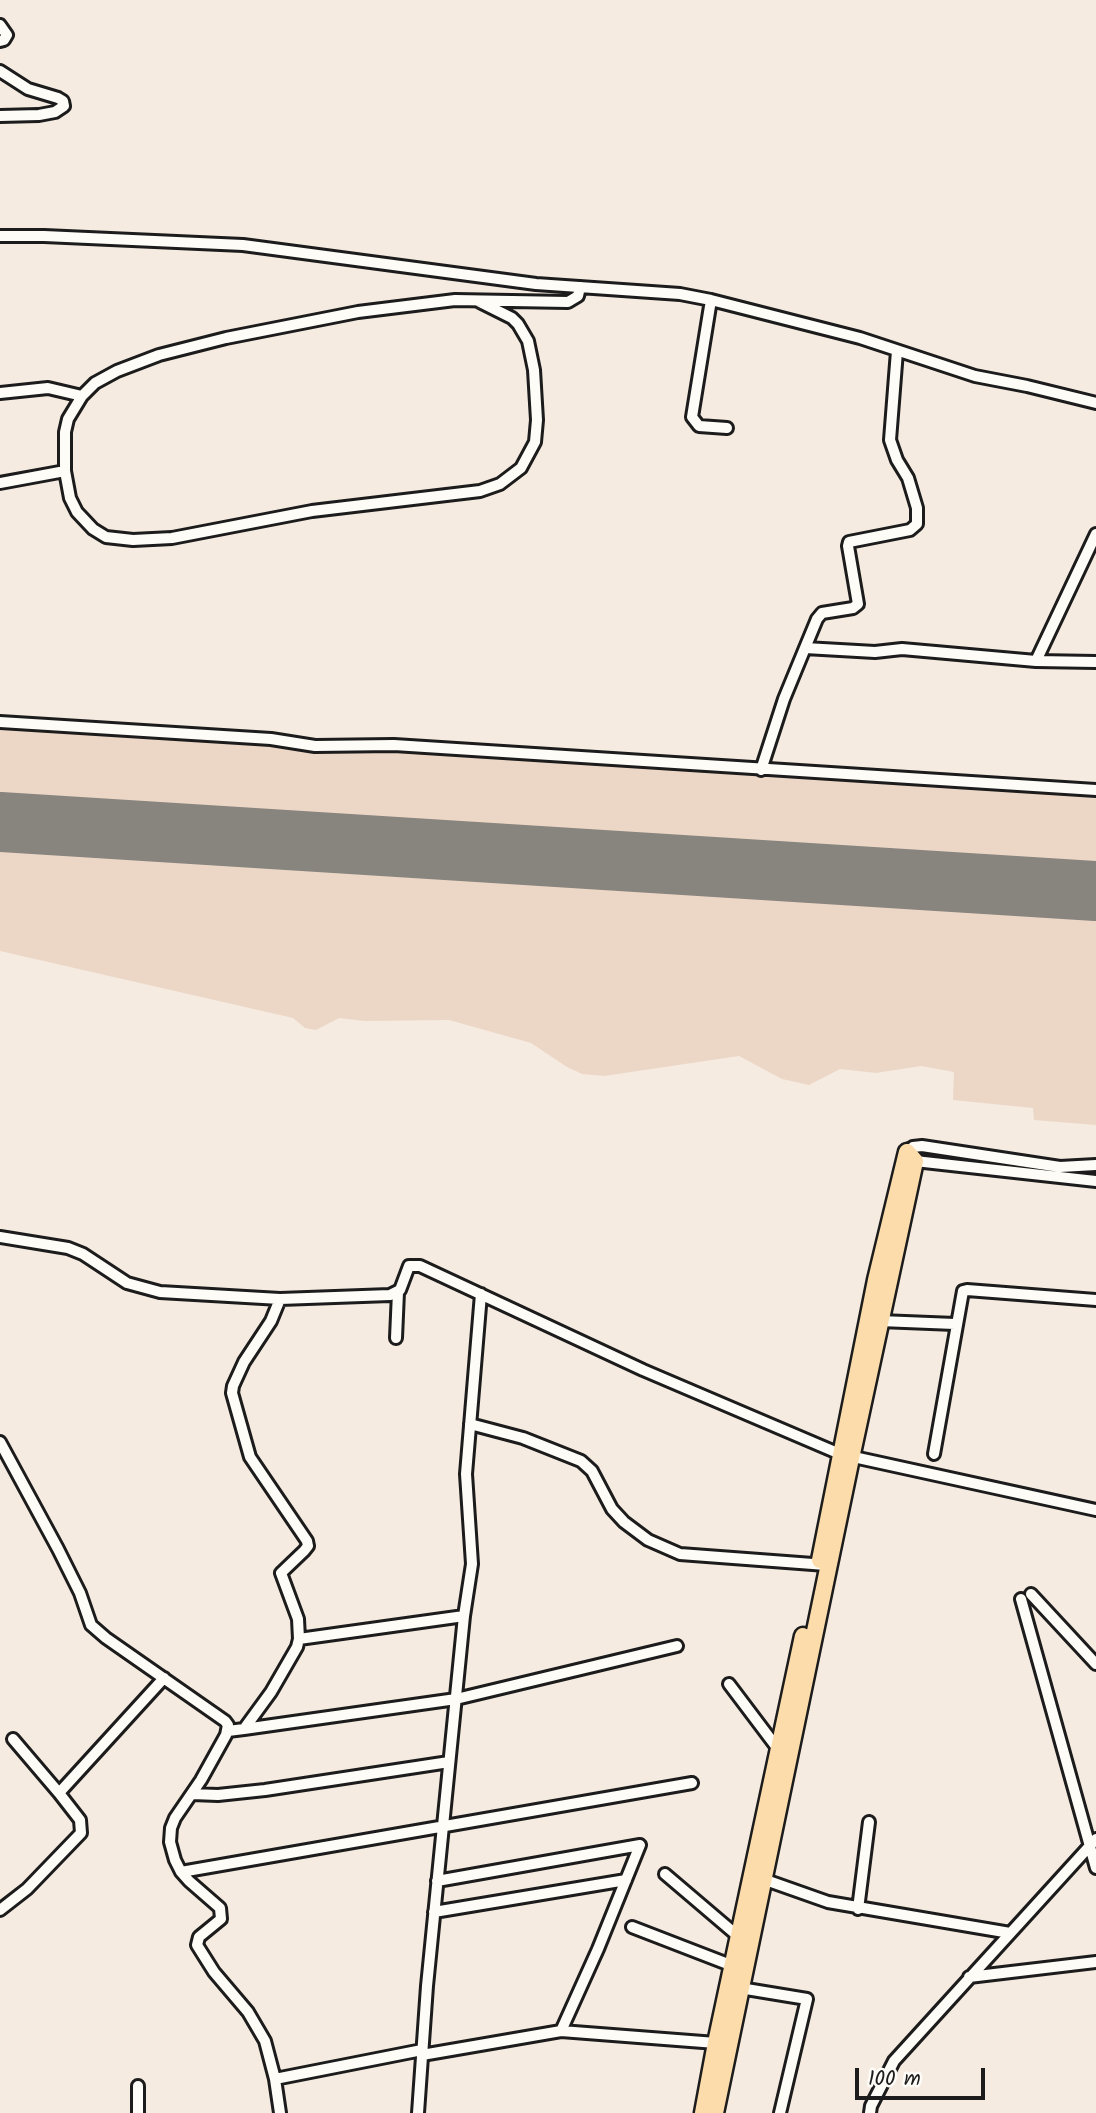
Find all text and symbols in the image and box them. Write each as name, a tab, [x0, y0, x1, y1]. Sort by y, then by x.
scale bar	[858, 2054, 988, 2098]
text: 100 m	[868, 2063, 921, 2096]

